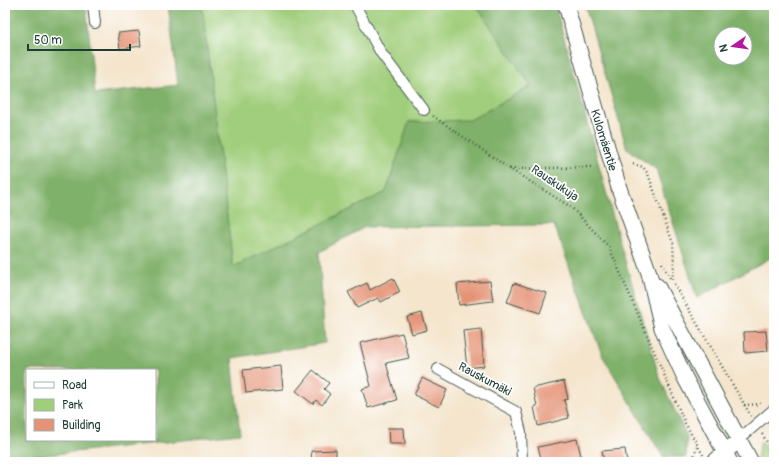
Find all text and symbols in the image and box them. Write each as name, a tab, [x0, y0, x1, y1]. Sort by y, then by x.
scale bar	[28, 26, 130, 52]
north arrow	[713, 26, 753, 66]
text: 50 m	[34, 33, 62, 48]
text: N	[716, 43, 731, 53]
street label: Kulomäentie	[587, 107, 620, 173]
street label: Rauskukuja	[528, 162, 582, 205]
street label: Rauskumäki	[456, 359, 514, 400]
legend	[26, 369, 156, 441]
text: Road	[62, 378, 87, 393]
text: Park	[62, 398, 83, 413]
text: Building	[62, 418, 101, 433]

